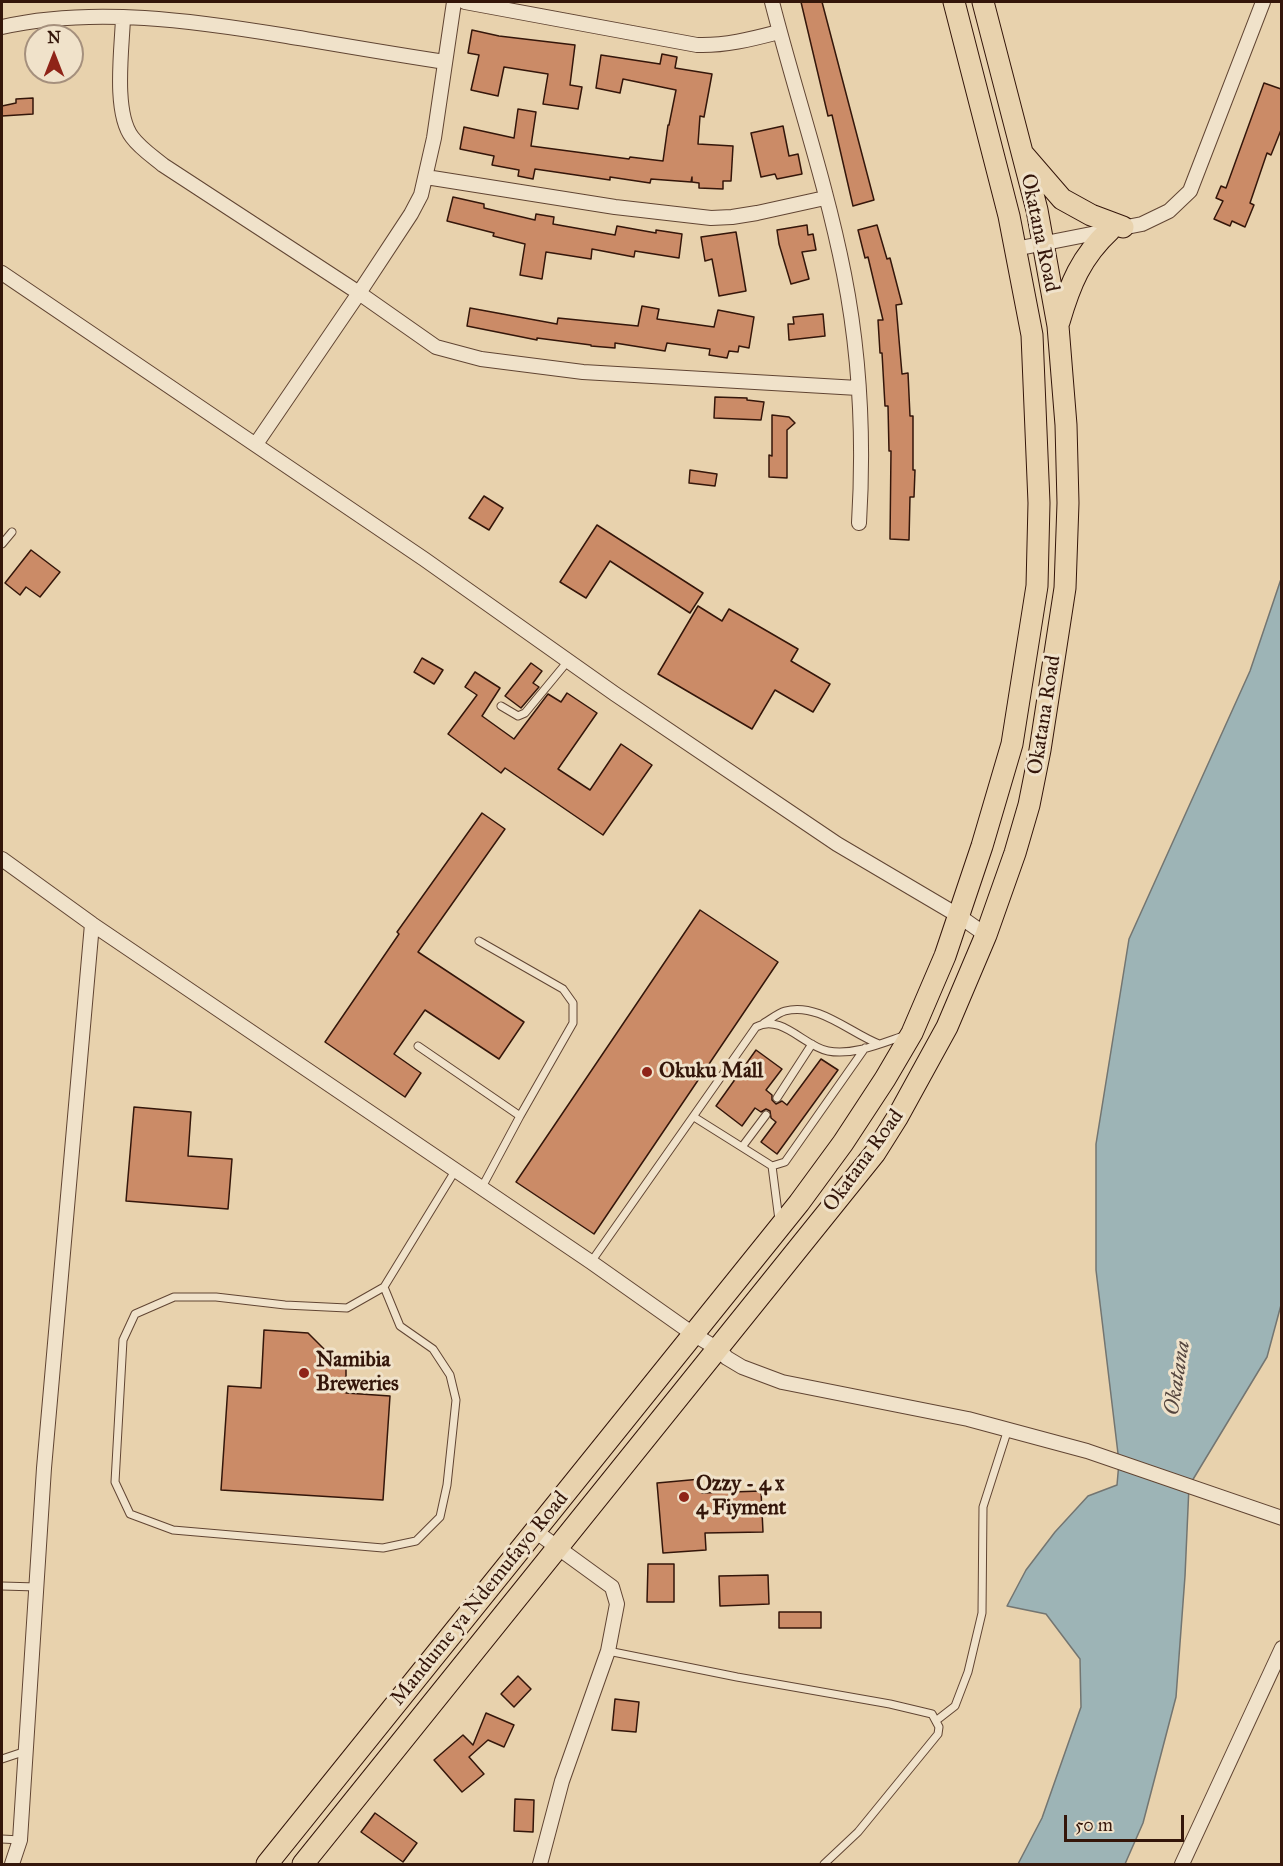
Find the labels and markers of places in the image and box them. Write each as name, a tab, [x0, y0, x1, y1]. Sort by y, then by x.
place label: Okuku Mall	[659, 1059, 763, 1085]
marker: Okuku Mall	[640, 1065, 654, 1079]
place label: Namibia Breweries	[316, 1348, 399, 1398]
marker: Namibia Breweries	[297, 1366, 311, 1380]
place label: Ozzy - 4 x 4 Fiyment	[696, 1472, 786, 1522]
marker: Ozzy - 4 x 4 Fiyment	[677, 1490, 691, 1504]

